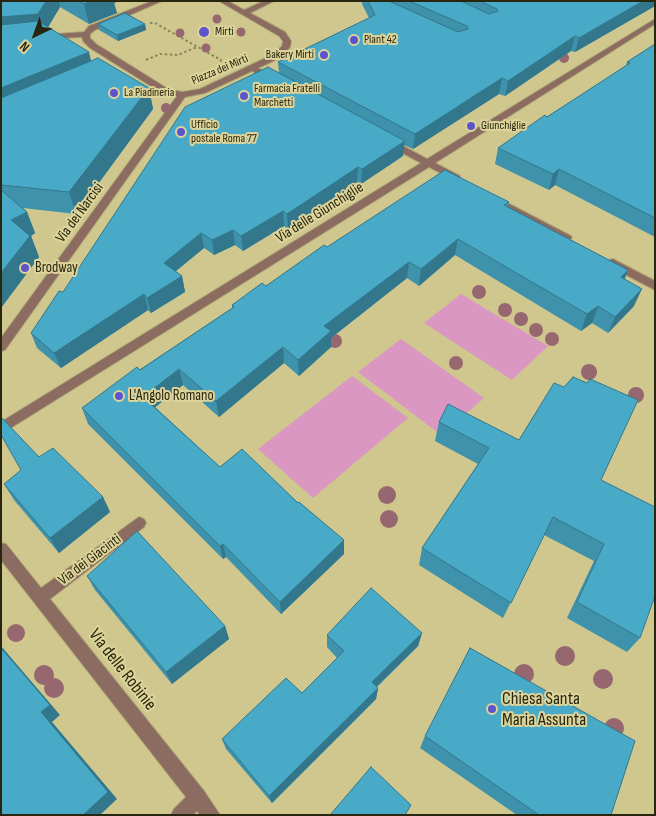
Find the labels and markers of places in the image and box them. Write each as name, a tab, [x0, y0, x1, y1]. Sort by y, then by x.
marker: Mirti	[197, 25, 211, 39]
place label: Mirti	[215, 25, 234, 39]
place label: Plant 42	[364, 33, 397, 47]
marker: Plant 42	[348, 34, 360, 46]
place label: Bakery Mirti	[266, 48, 314, 62]
marker: Bakery Mirti	[318, 49, 330, 61]
place label: Farmacia Fratelli Marchetti	[254, 82, 320, 110]
place label: La Piadineria	[124, 86, 174, 100]
marker: La Piadineria	[108, 87, 120, 99]
marker: Farmacia Fratelli Marchetti	[238, 90, 250, 102]
place label: Ufficio postale Roma 77	[191, 118, 257, 146]
place label: Giunchiglie	[481, 119, 526, 133]
marker: Giunchiglie	[465, 120, 477, 132]
marker: Ufficio postale Roma 77	[175, 126, 187, 138]
place label: Brodway	[35, 259, 78, 277]
marker: Brodway	[19, 262, 31, 274]
place label: L'Angolo Romano	[129, 387, 214, 405]
marker: L'Angolo Romano	[113, 390, 125, 402]
place label: Chiesa Santa Maria Assunta	[502, 688, 586, 731]
marker: Chiesa Santa Maria Assunta	[486, 703, 498, 715]

